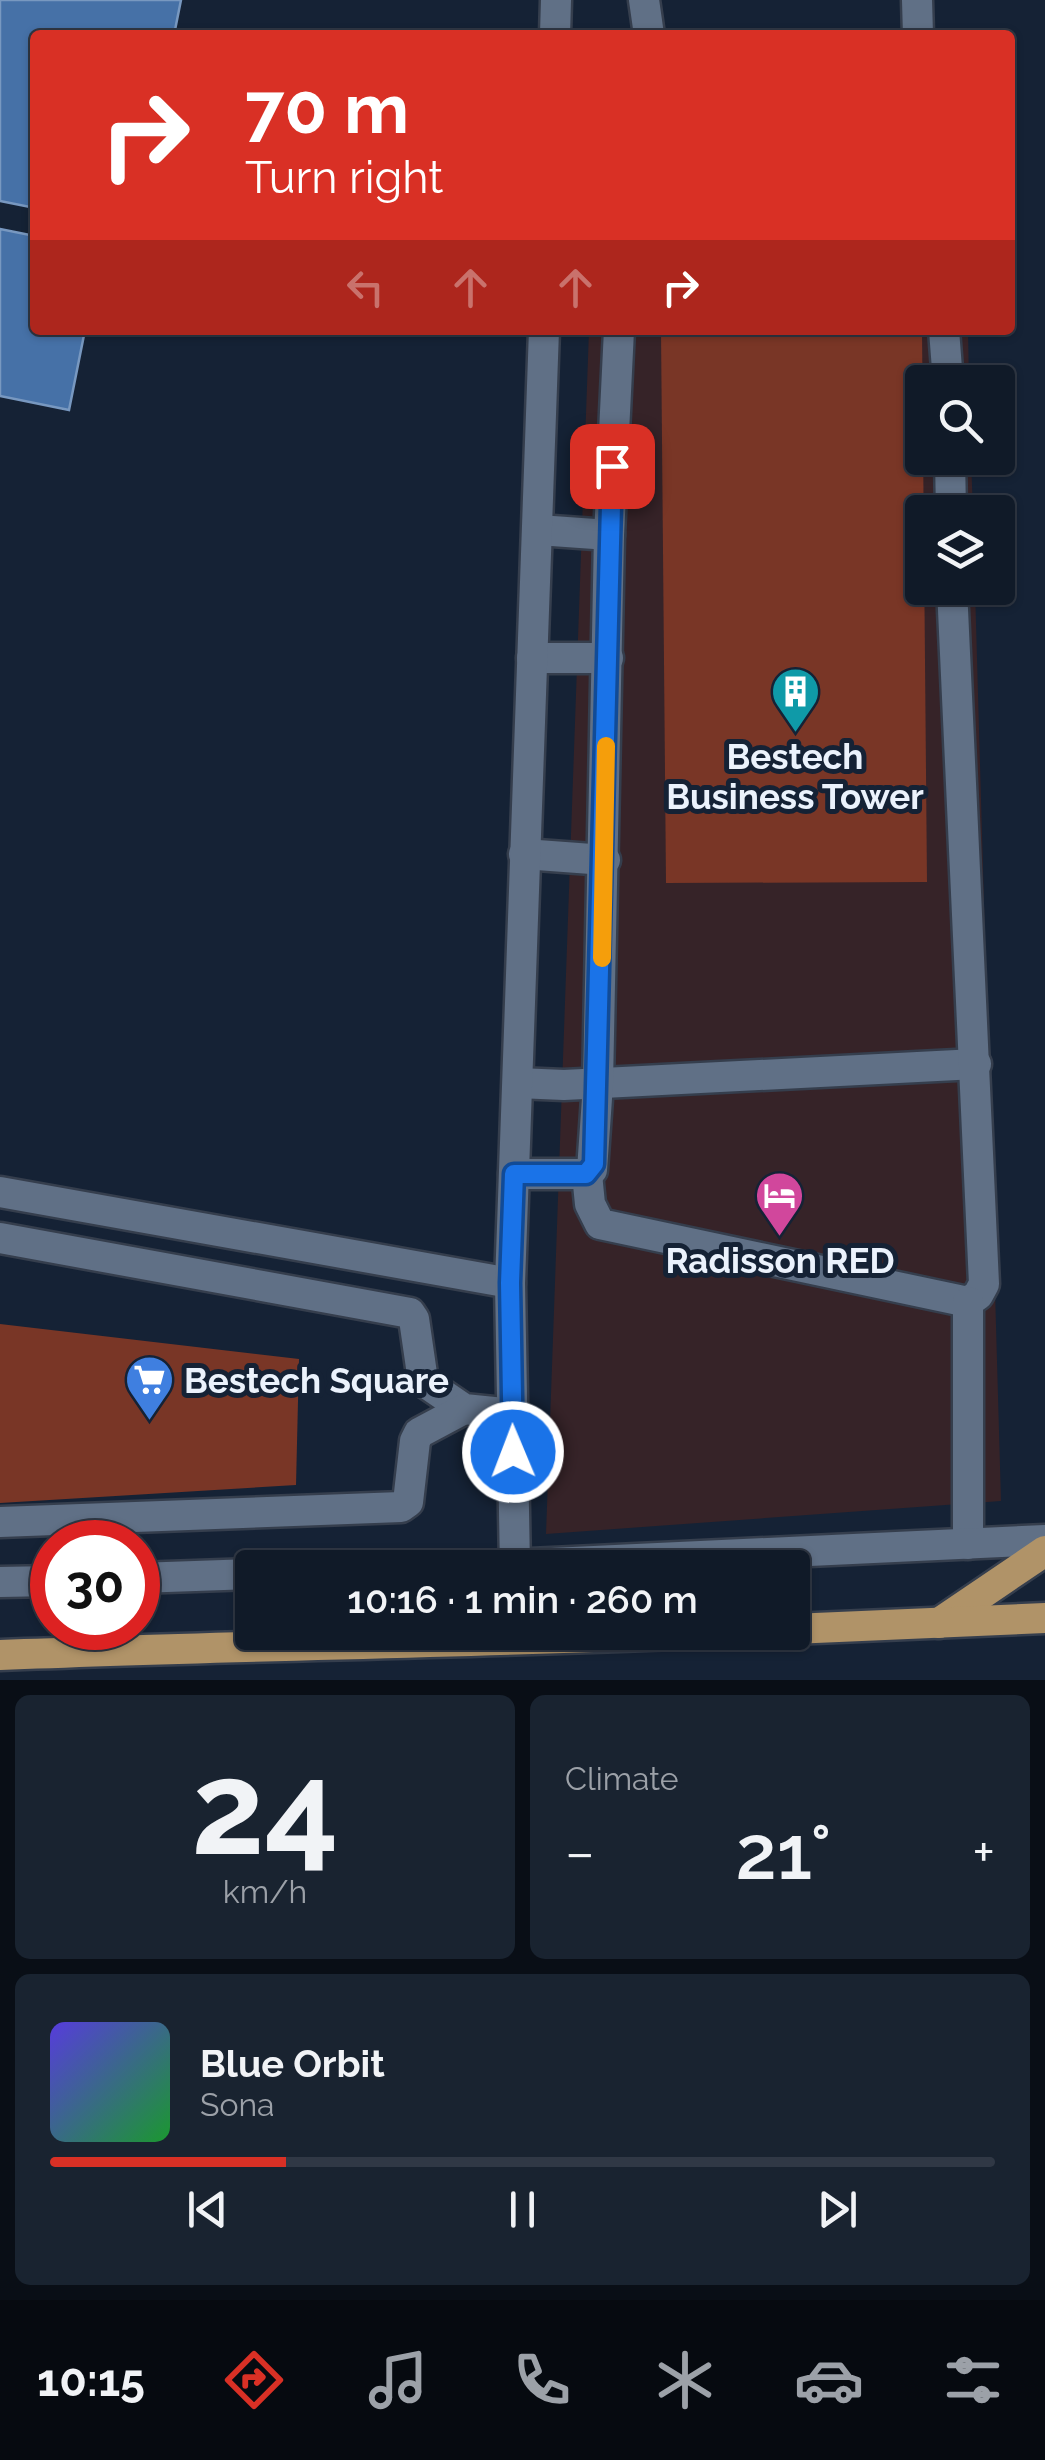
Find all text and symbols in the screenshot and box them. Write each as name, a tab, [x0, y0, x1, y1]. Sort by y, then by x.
text: 70 m	[245, 67, 409, 149]
icon: right	[80, 70, 210, 200]
text: Turn right	[245, 151, 443, 204]
icon: left	[338, 260, 393, 315]
icon: ahead	[443, 260, 498, 315]
icon: ahead	[548, 260, 603, 315]
icon: right	[653, 260, 708, 315]
map controls	[905, 365, 1015, 605]
button: search	[905, 365, 1015, 475]
pin	[570, 424, 655, 509]
icon: arrive	[585, 439, 640, 494]
button: layers	[905, 495, 1015, 605]
building icon: Bestech Business Tower	[769, 666, 821, 734]
place label: Bestech Business Tower	[666, 736, 924, 817]
hotel icon: Radisson RED	[754, 1170, 806, 1238]
place label: Radisson RED	[665, 1240, 895, 1281]
supermarket icon: Bestech Square	[123, 1354, 175, 1422]
place label: Bestech Square	[184, 1360, 449, 1401]
position arrow	[461, 1400, 565, 1504]
speed limit sign: 30	[30, 1520, 160, 1650]
text: 10:16 · 1 min · 260 m	[347, 1577, 698, 1622]
text: 24	[191, 1732, 339, 1884]
text: Climate	[565, 1760, 679, 1797]
text: 21°	[736, 1808, 831, 1897]
text: −	[565, 1820, 595, 1885]
text: +	[972, 1820, 995, 1885]
text: km/h	[223, 1873, 307, 1910]
text: Blue Orbit	[200, 2041, 385, 2086]
text: Sona	[200, 2086, 275, 2123]
icon: previous	[180, 2182, 235, 2237]
icon: pause	[495, 2182, 550, 2237]
icon: next	[810, 2182, 865, 2237]
icon: directions	[219, 2345, 289, 2415]
icon: music	[363, 2345, 433, 2415]
icon: phone	[507, 2345, 577, 2415]
icon: climate	[650, 2345, 720, 2415]
icon: car	[794, 2345, 864, 2415]
icon: filters	[938, 2345, 1008, 2415]
text: 10:15	[37, 2354, 145, 2407]

